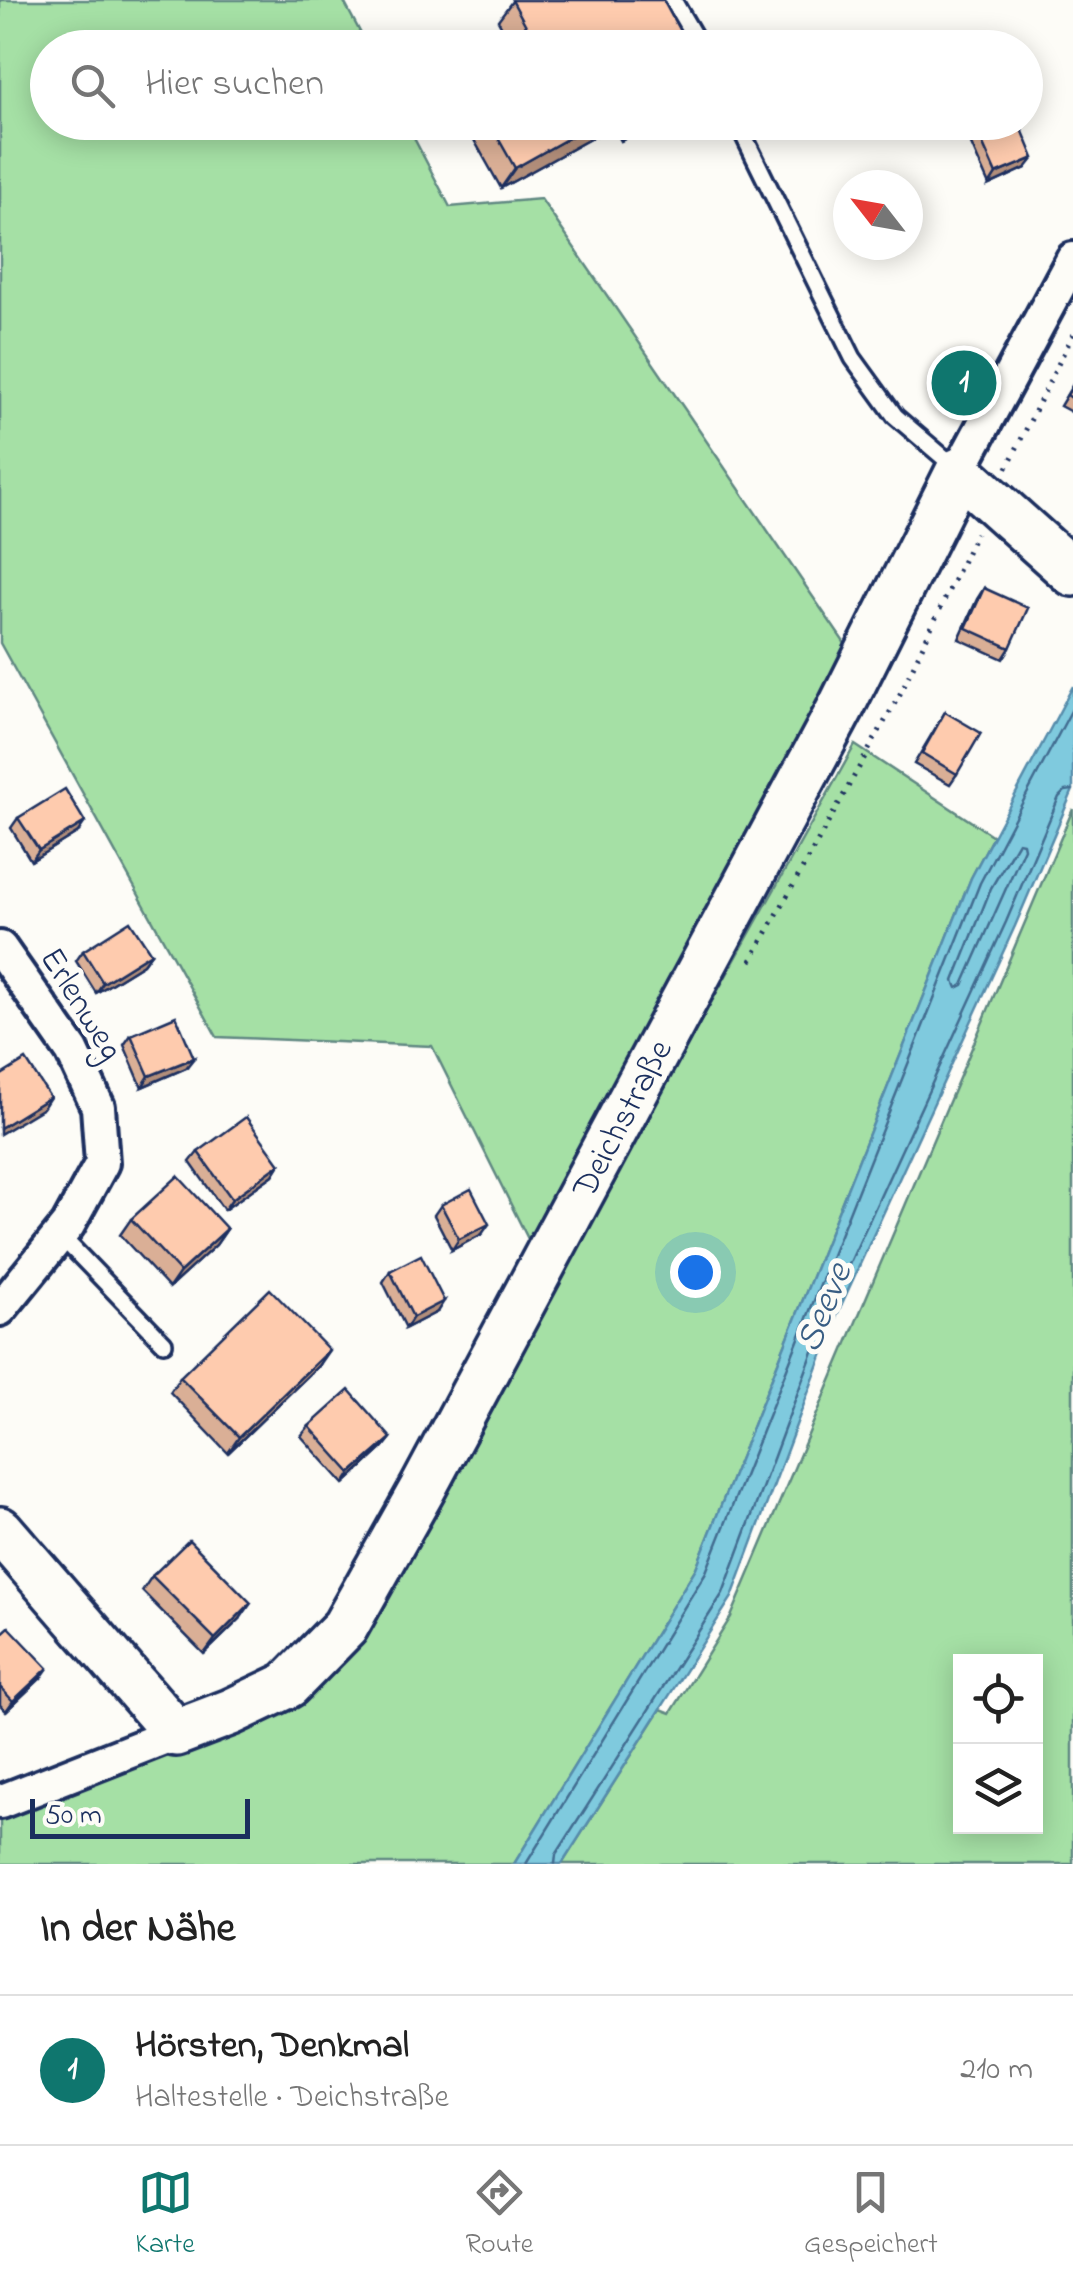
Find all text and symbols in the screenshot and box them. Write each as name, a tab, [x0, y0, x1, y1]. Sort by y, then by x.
search box	[30, 30, 1043, 140]
text: Hier suchen	[145, 57, 324, 113]
icon: search	[65, 58, 120, 113]
north arrow	[833, 170, 923, 260]
pin: 1	[932, 346, 996, 420]
street label: Erlenweg	[25, 938, 135, 1071]
street label: Deichstraße	[560, 1031, 687, 1209]
your location	[670, 1247, 721, 1298]
water label: Seeve	[783, 1254, 870, 1361]
map controls	[953, 1654, 1043, 1834]
button: locate	[953, 1654, 1043, 1744]
button: layers	[953, 1744, 1043, 1834]
scale bar	[30, 1794, 250, 1838]
text: 50 m	[45, 1796, 102, 1837]
text: In der Nähe	[40, 1899, 235, 1960]
text: Hörsten, Denkmal	[135, 2019, 409, 2075]
text: 1	[67, 2047, 78, 2094]
text: 210 m	[960, 2047, 1033, 2094]
text: Haltestelle · Deichstraße	[135, 2075, 449, 2122]
tab: Karte	[135, 2165, 195, 2266]
tab: Route	[465, 2165, 533, 2266]
tab: Gespeichert	[804, 2165, 938, 2266]

